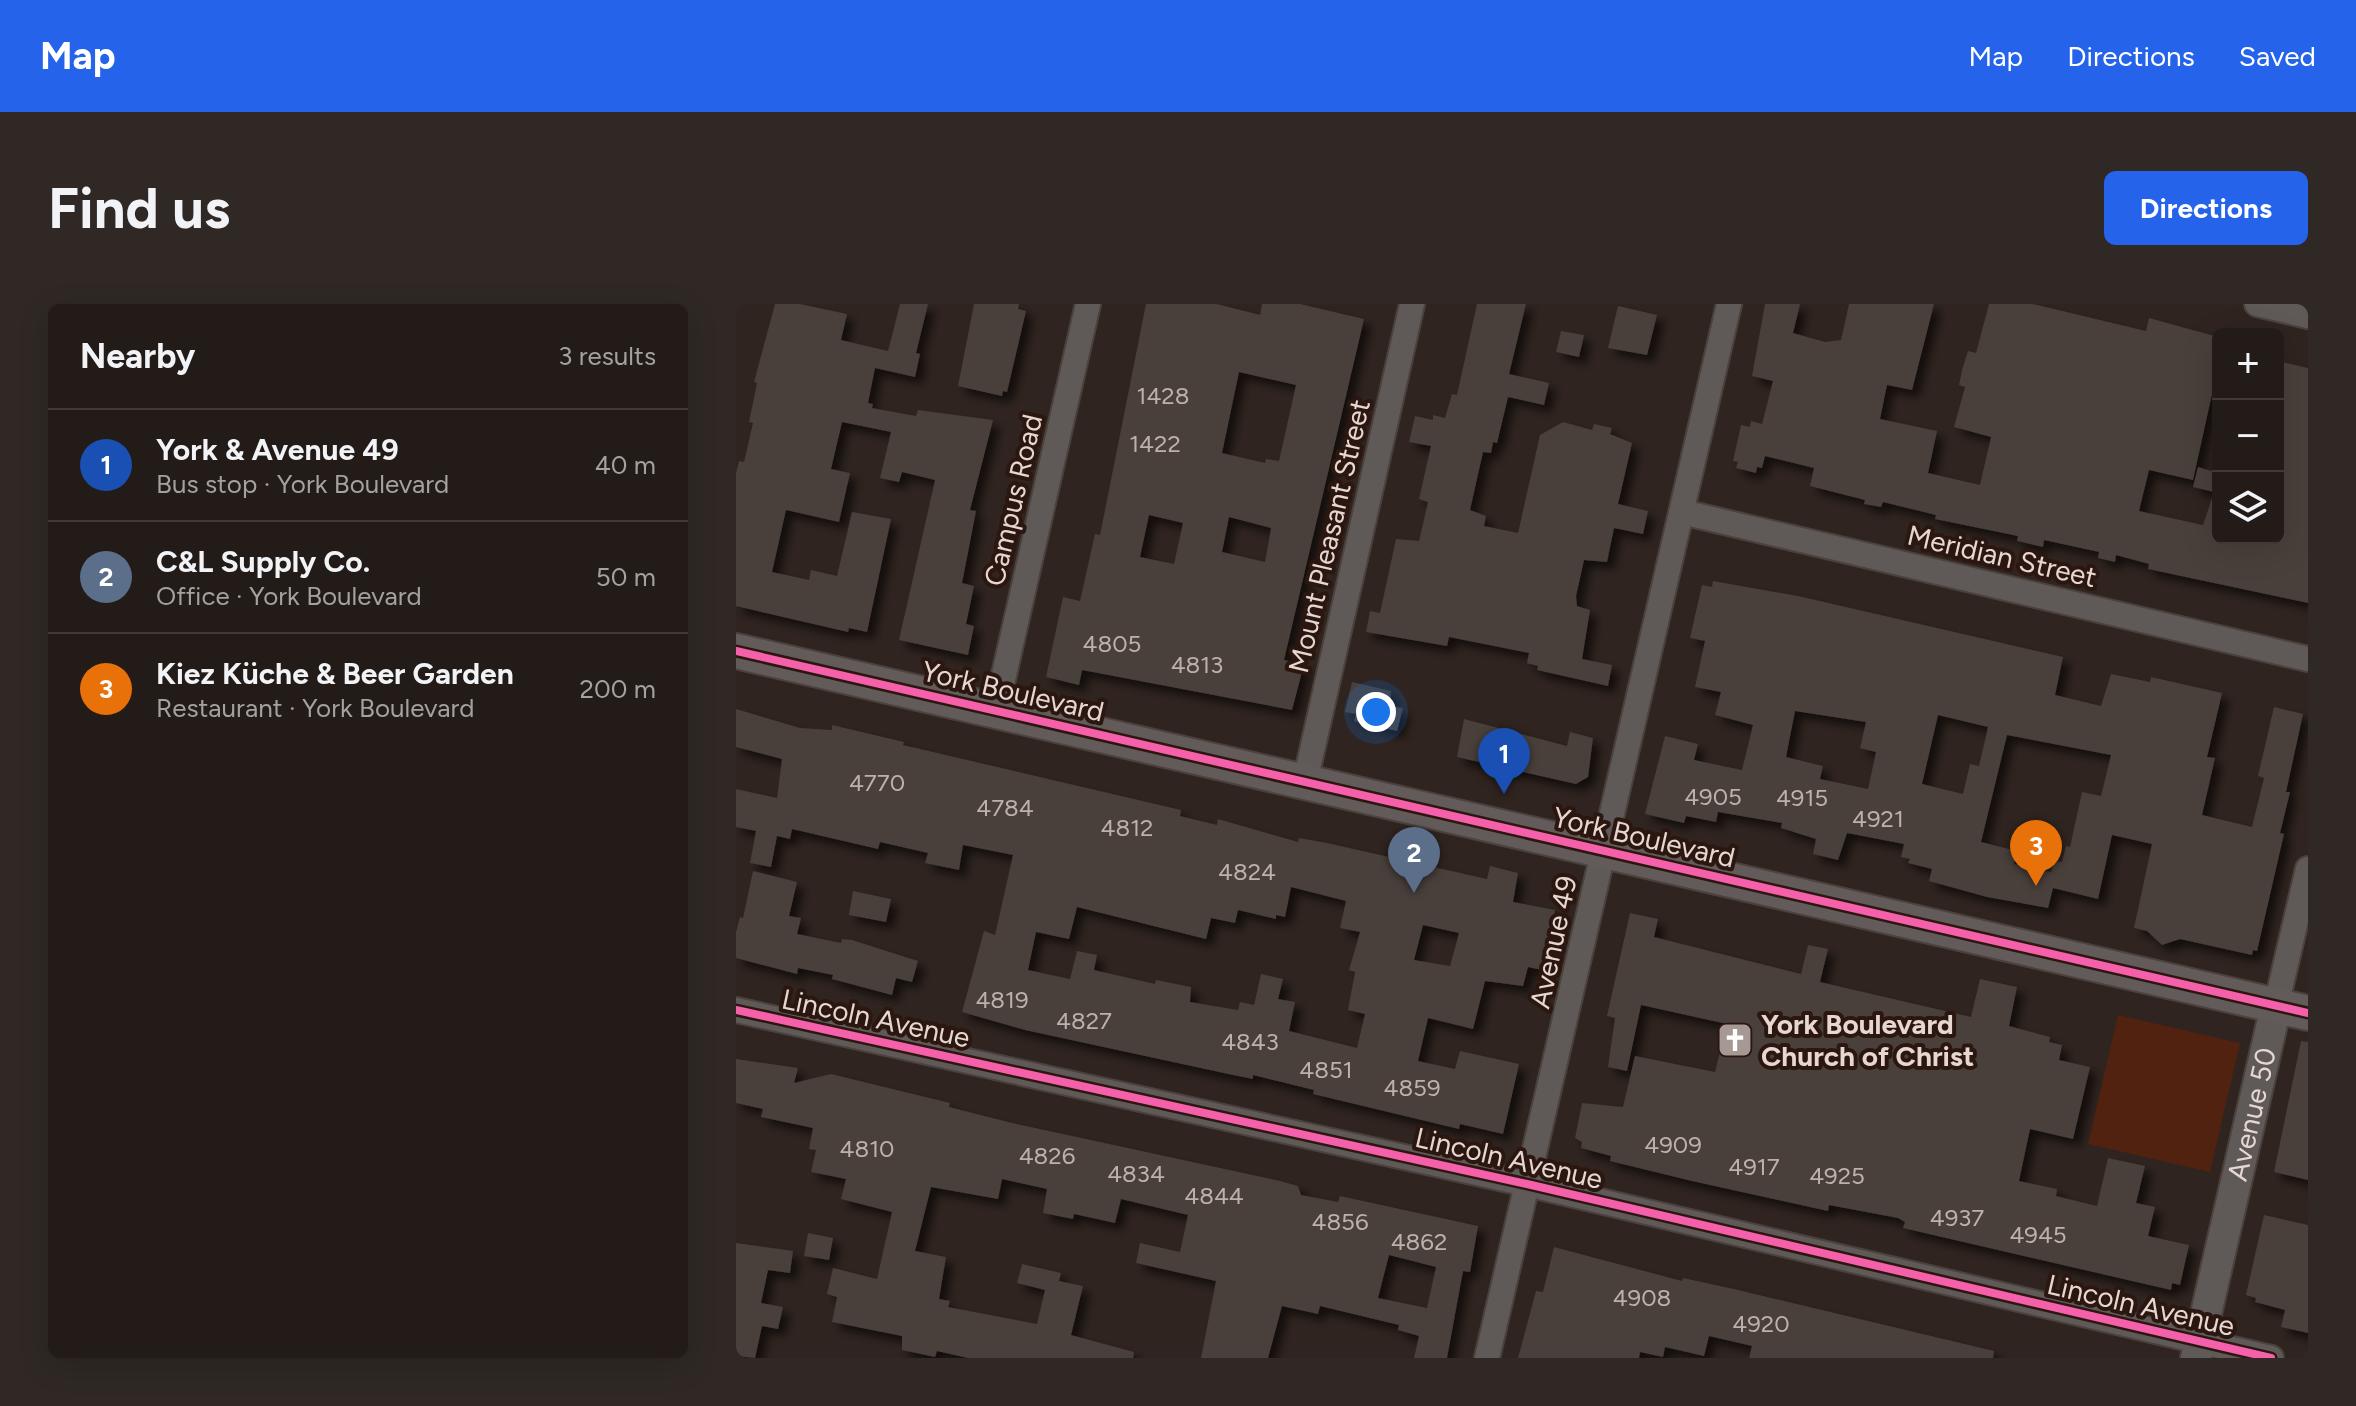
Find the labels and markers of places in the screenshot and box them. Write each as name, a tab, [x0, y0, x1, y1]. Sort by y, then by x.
pin: 1	[1478, 728, 1530, 794]
pin: 3	[2010, 820, 2062, 886]
pin: 2	[1388, 827, 1440, 893]
place label: York Boulevard Church of Christ	[1761, 1007, 1974, 1073]
church icon: York Boulevard Church of Christ	[1716, 1021, 1754, 1059]

